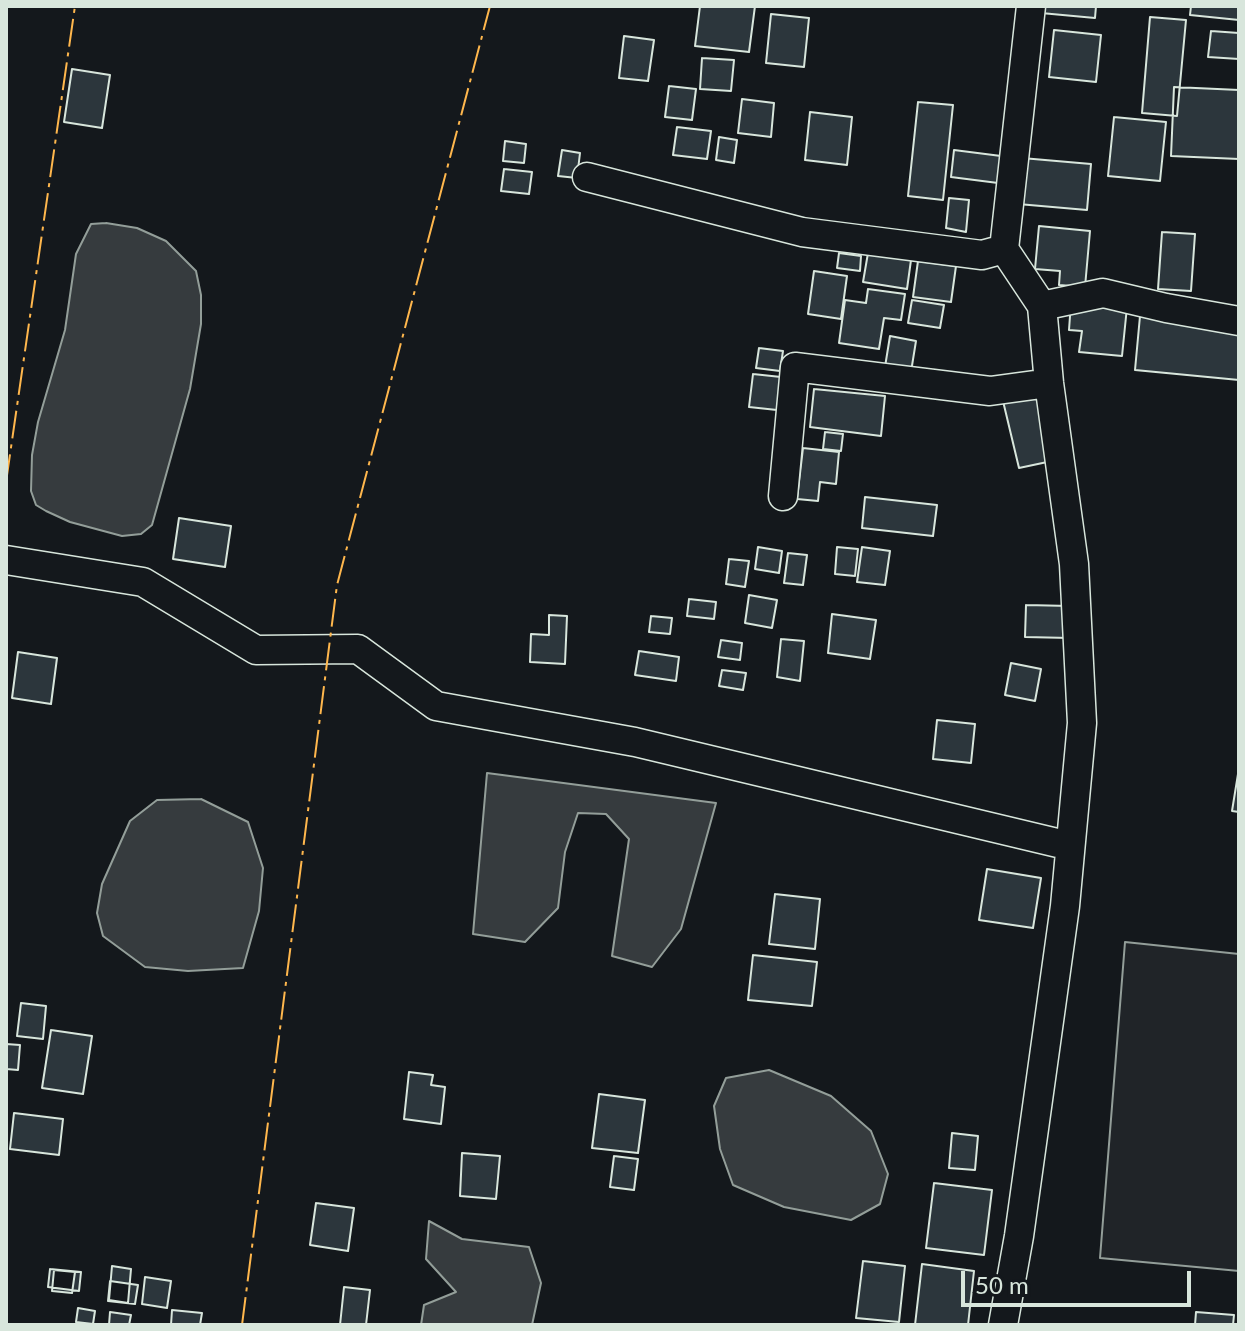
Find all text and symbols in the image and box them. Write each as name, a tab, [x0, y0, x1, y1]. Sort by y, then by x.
scale bar	[965, 1255, 1195, 1305]
text: 50 m	[975, 1270, 1029, 1299]

